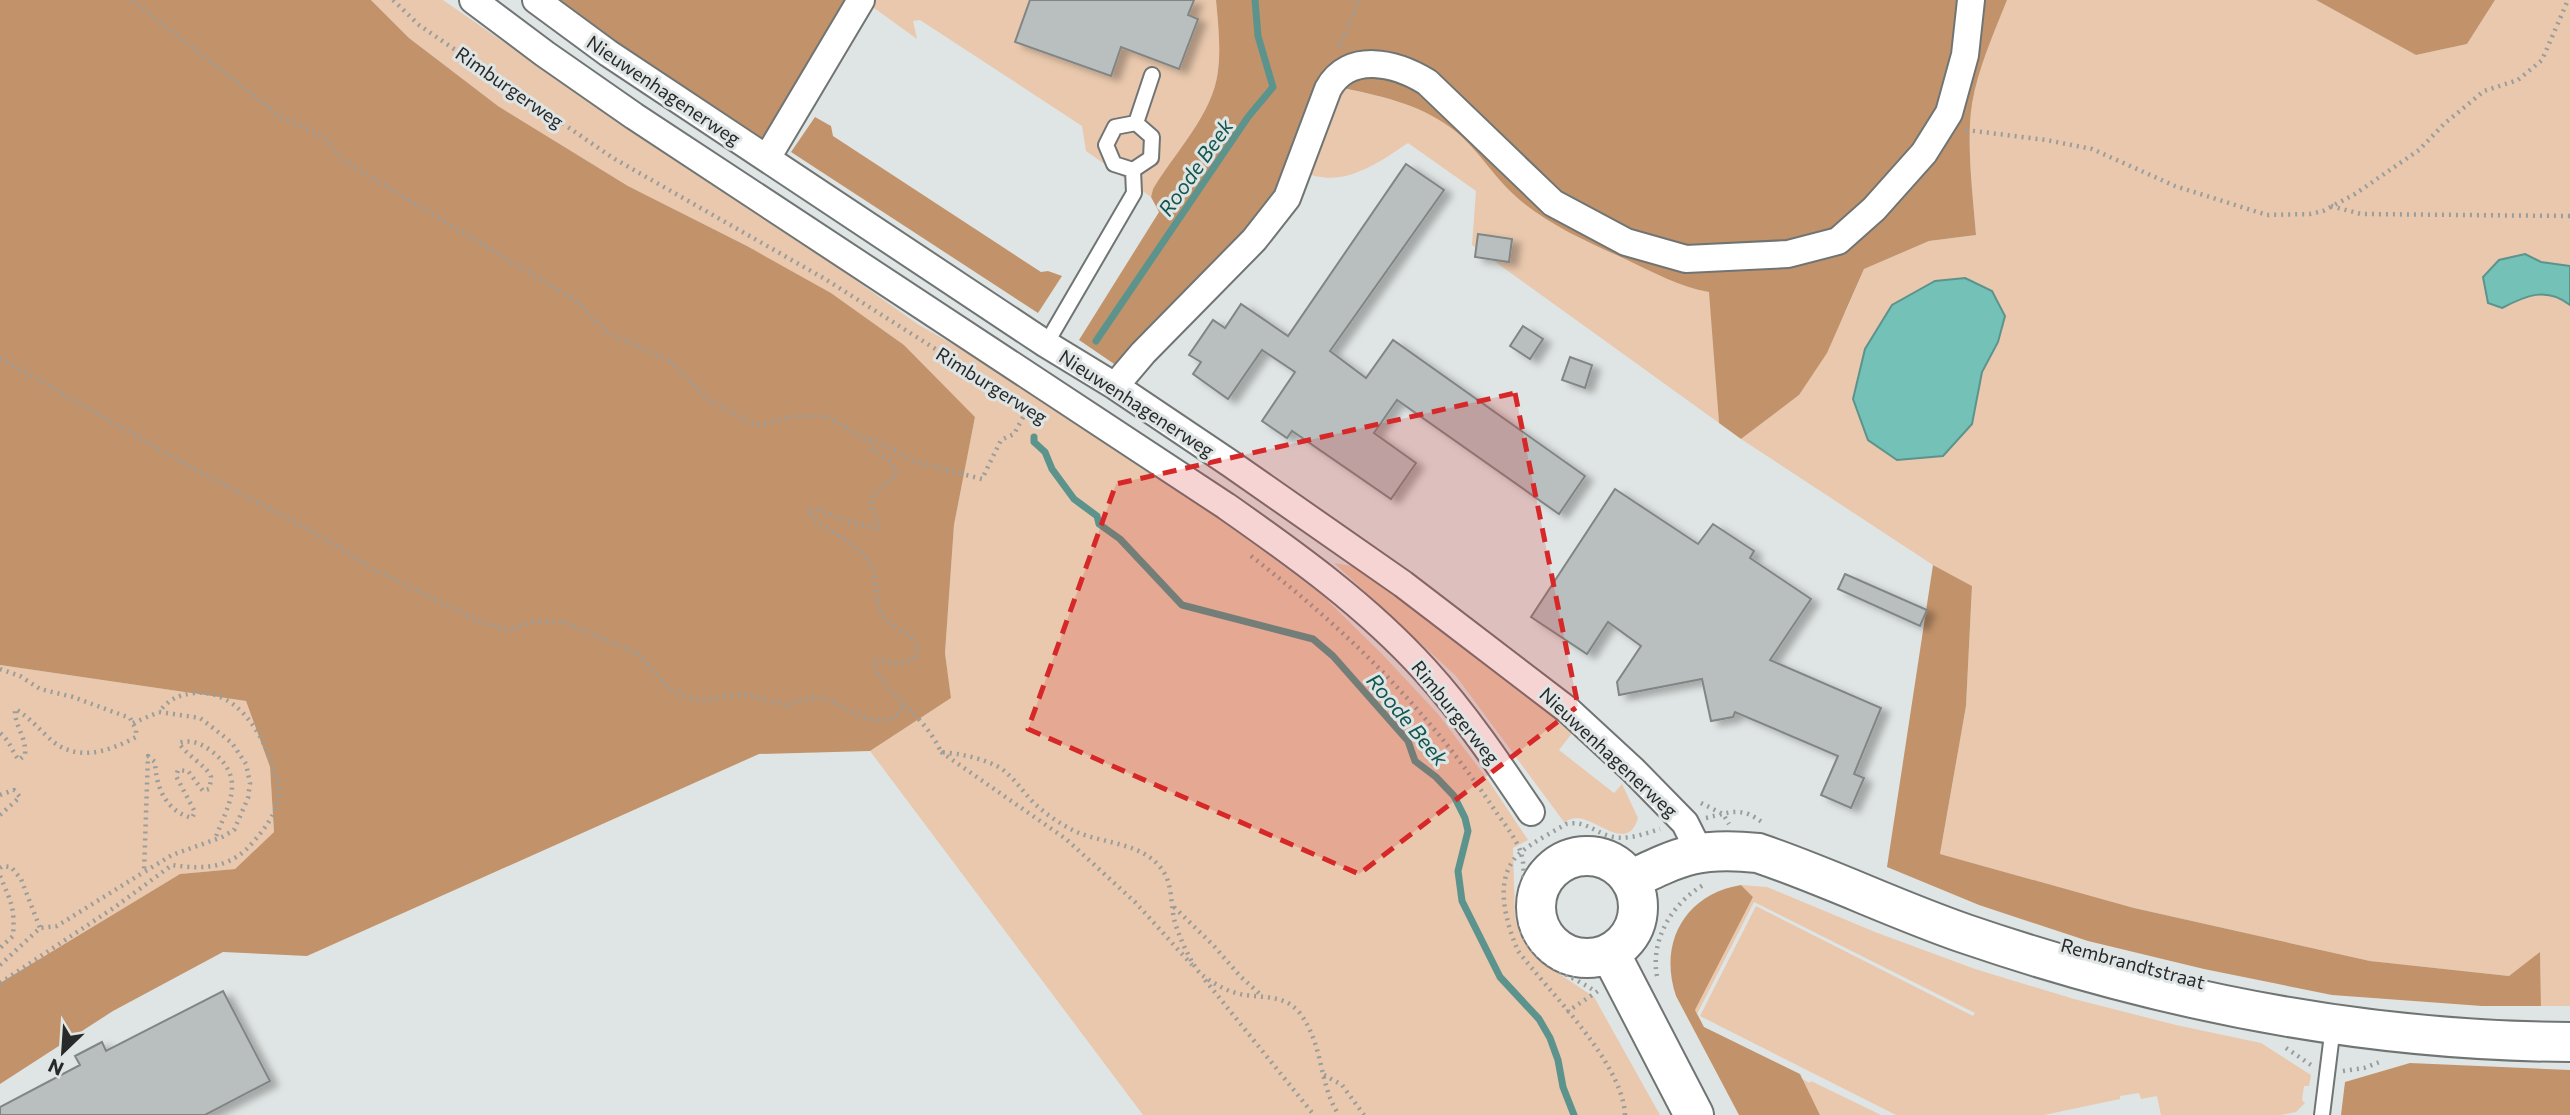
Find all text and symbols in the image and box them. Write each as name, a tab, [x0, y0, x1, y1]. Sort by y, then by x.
street label: Nieuwenhagenerweg	[583, 30, 745, 150]
street label: Rimburgerweg	[452, 41, 568, 133]
water label: Roode Beek	[1152, 113, 1238, 220]
street label: Rimburgerweg	[932, 342, 1052, 428]
street label: Nieuwenhagenerweg	[1055, 344, 1219, 462]
street label: Rimburgerweg	[1407, 656, 1505, 768]
water label: Roode Beek	[1362, 668, 1454, 771]
street label: Nieuwenhagenerweg	[1535, 682, 1683, 822]
street label: Rembrandtstraat	[2058, 933, 2208, 993]
north arrow	[28, 1017, 98, 1087]
text: N	[44, 1054, 67, 1081]

